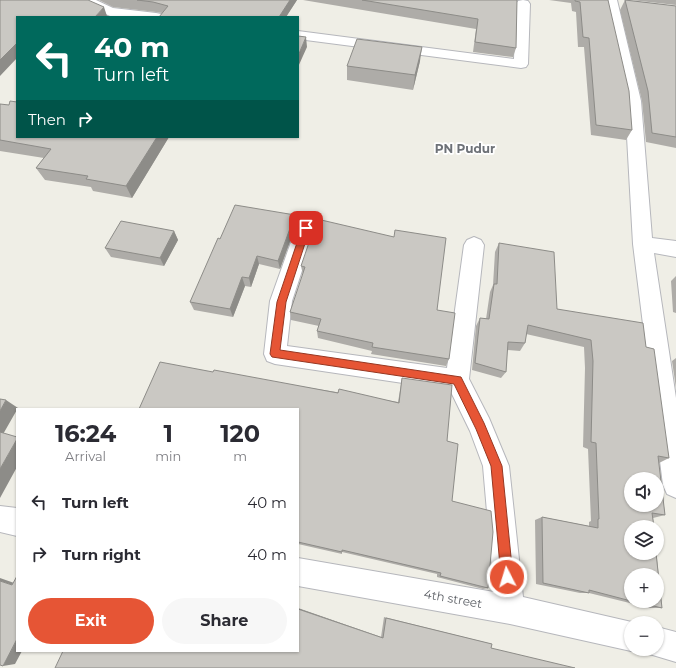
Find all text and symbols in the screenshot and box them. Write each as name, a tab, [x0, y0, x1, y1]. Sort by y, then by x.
text: 40 m	[94, 30, 170, 64]
icon: left	[28, 32, 80, 84]
text: Turn left	[94, 64, 169, 86]
icon: right	[74, 108, 96, 130]
text: Then	[28, 110, 66, 129]
district label: PN Pudur	[435, 141, 495, 156]
pin	[289, 211, 323, 245]
icon: arrive	[295, 217, 317, 239]
text: 16:24	[55, 419, 116, 448]
text: 1	[164, 419, 173, 448]
text: 120	[220, 419, 260, 448]
text: Arrival	[65, 448, 106, 464]
text: min	[155, 448, 181, 464]
text: m	[233, 448, 247, 464]
map controls	[624, 472, 664, 656]
button: sound	[624, 472, 664, 512]
icon: left	[28, 491, 50, 513]
text: Turn left	[62, 493, 129, 512]
text: 40 m	[247, 493, 287, 512]
button: layers	[624, 520, 664, 560]
icon: right	[28, 543, 50, 565]
text: Turn right	[62, 545, 141, 564]
text: 40 m	[247, 545, 287, 564]
position arrow	[486, 556, 528, 598]
button: +	[624, 568, 664, 608]
street label: 4th street	[423, 586, 483, 611]
button: Exit	[28, 598, 154, 644]
button: Share	[162, 598, 287, 644]
button: −	[624, 616, 664, 656]

